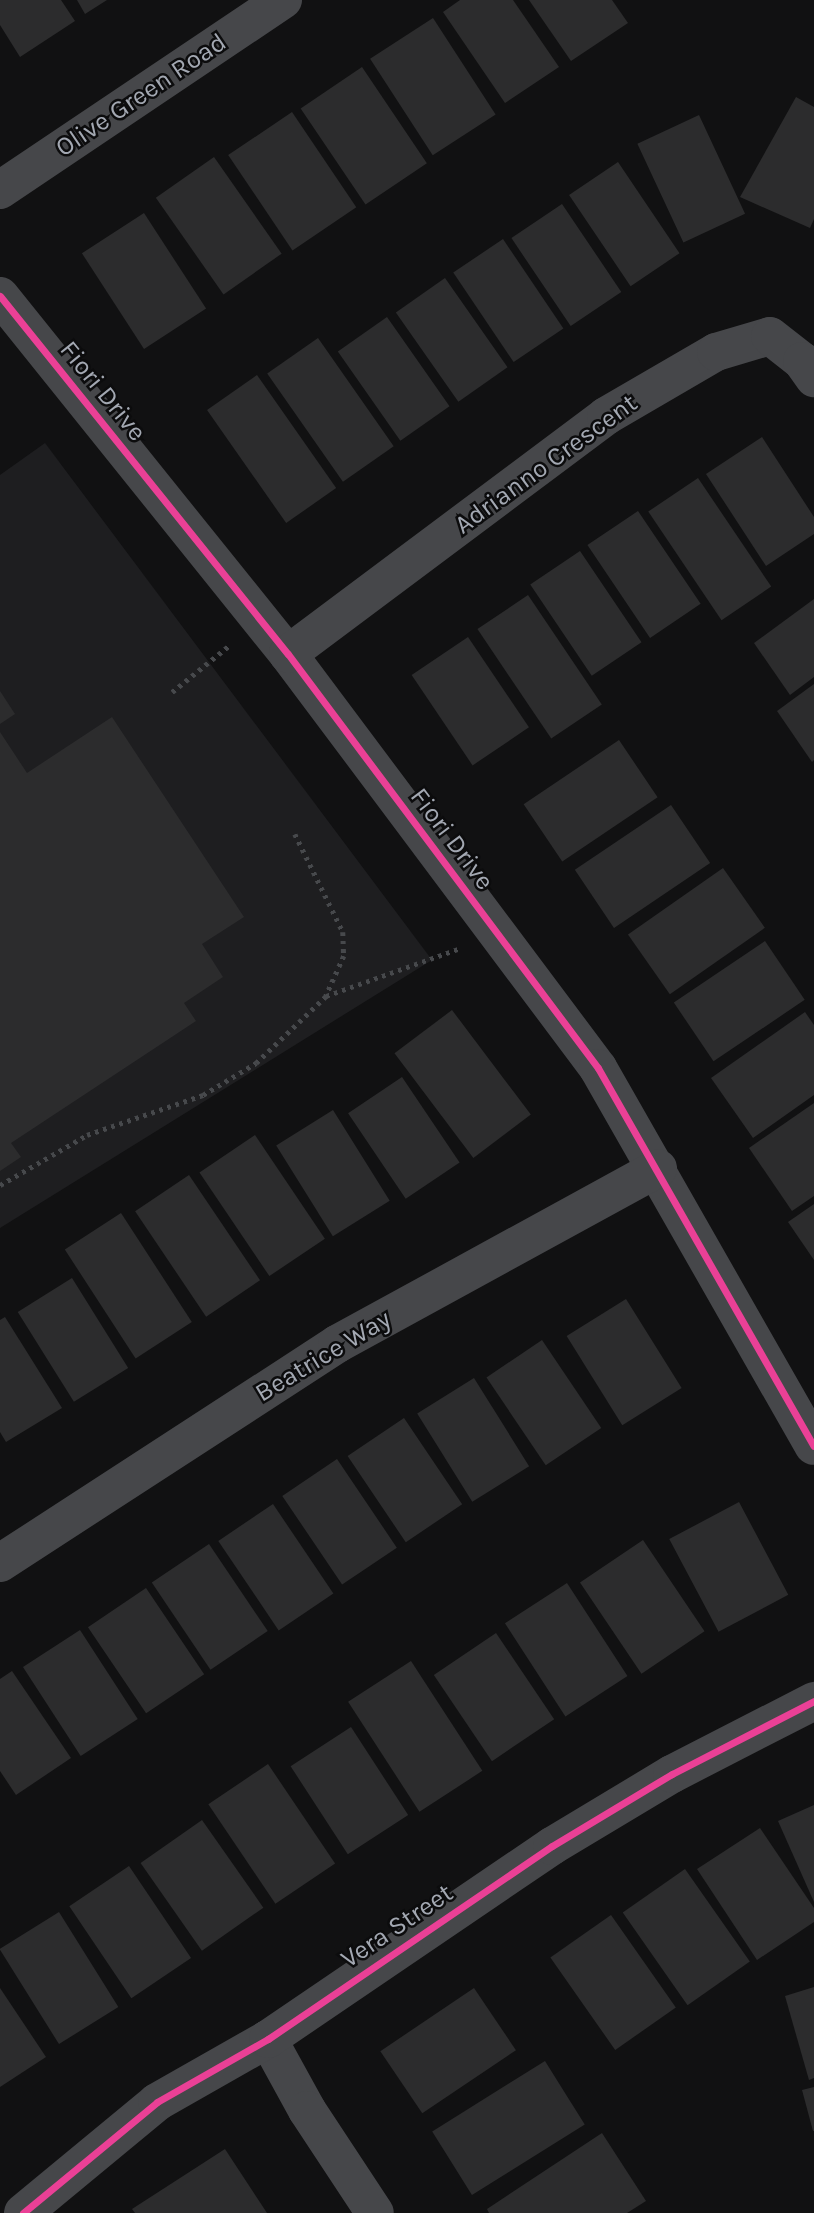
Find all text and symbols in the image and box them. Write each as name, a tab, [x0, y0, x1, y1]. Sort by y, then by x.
street label: Olive Green Road	[50, 26, 232, 164]
street label: Fiori Drive	[53, 335, 153, 447]
street label: Adrianno Crescent	[449, 387, 643, 541]
street label: Fiori Drive	[404, 782, 500, 896]
street label: Beatrice Way	[250, 1303, 396, 1409]
street label: Vera Street	[335, 1877, 459, 1975]

